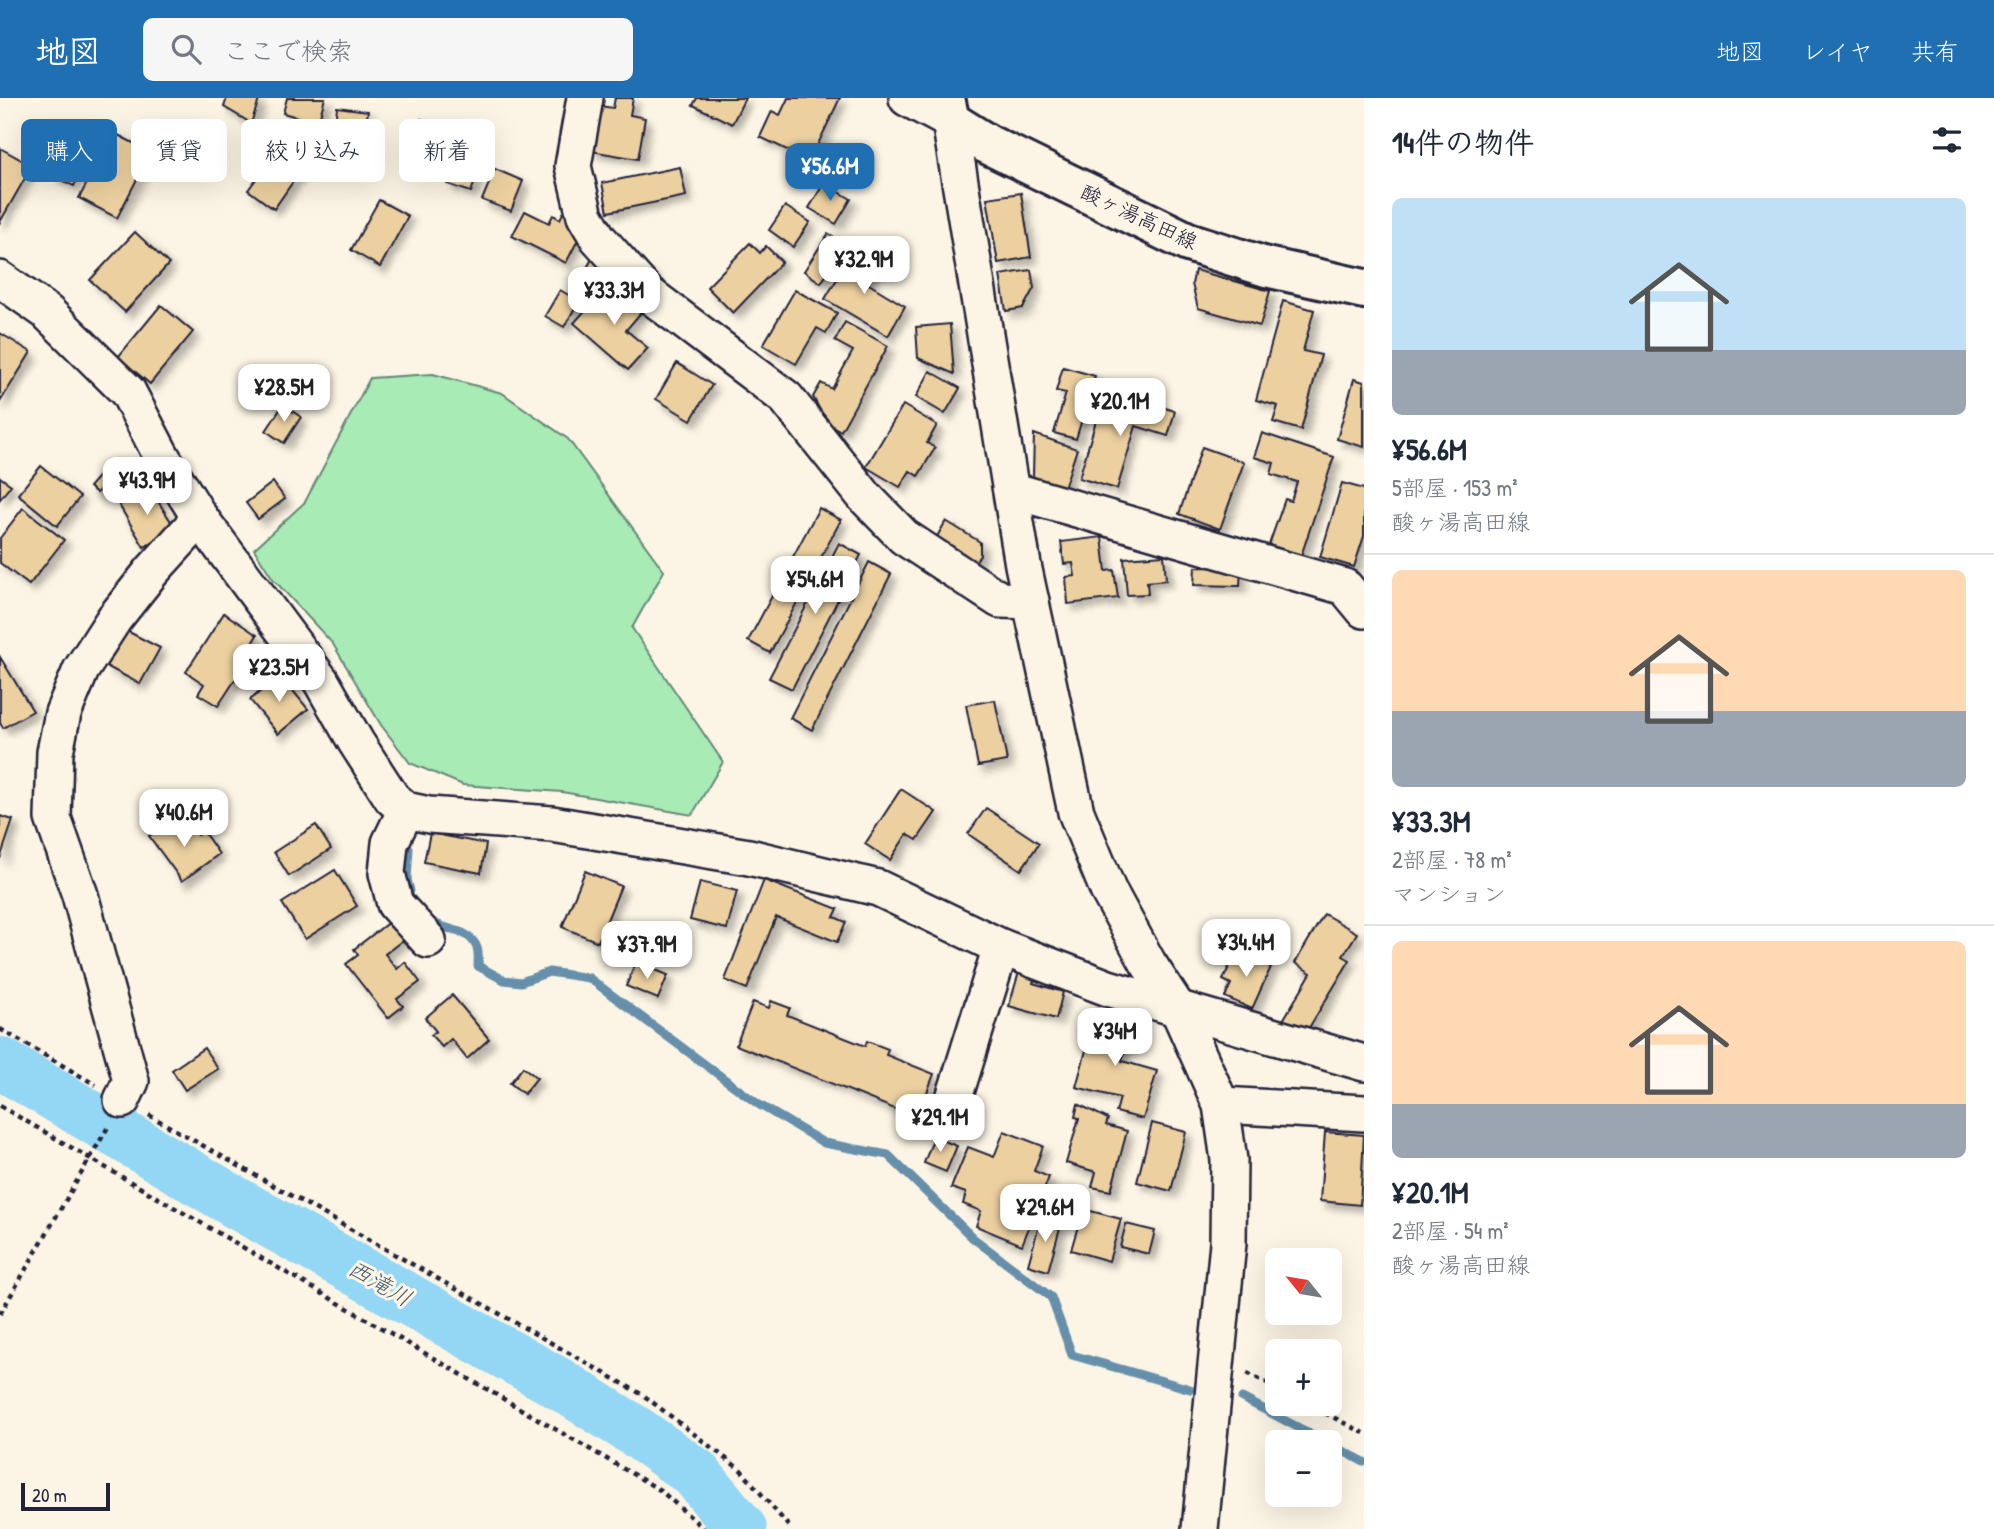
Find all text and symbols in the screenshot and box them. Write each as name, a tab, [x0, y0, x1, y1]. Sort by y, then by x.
search box	[143, 18, 633, 81]
text: 地図	[35, 29, 101, 73]
icon: search	[167, 30, 205, 68]
text: ここで検索	[223, 33, 353, 68]
text: 地図	[1716, 35, 1764, 67]
text: レイヤ	[1802, 35, 1873, 67]
text: 共有	[1911, 35, 1959, 67]
chip: 購入	[21, 119, 117, 182]
chip: 賃貸	[131, 119, 227, 182]
chip: 絞り込み	[241, 119, 385, 182]
chip: 新着	[399, 119, 495, 182]
icon: filters	[1928, 121, 1966, 159]
text: 14件の物件	[1392, 122, 1534, 162]
pin: ¥56.6M	[773, 144, 887, 203]
text: ¥56.6M	[801, 150, 859, 181]
street label: 酸ヶ湯高田線	[1076, 177, 1202, 256]
pin: ¥32.9M	[807, 236, 921, 296]
text: ¥32.9M	[835, 243, 893, 274]
icon: home	[1616, 244, 1742, 370]
pin: ¥33.3M	[557, 268, 671, 327]
text: ¥33.3M	[584, 274, 644, 305]
pin: ¥28.5M	[227, 364, 341, 424]
text: ¥28.5M	[254, 371, 314, 402]
pin: ¥20.1M	[1063, 378, 1177, 438]
text: ¥20.1M	[1091, 385, 1149, 416]
text: ¥56.6M	[1392, 429, 1467, 469]
pin: ¥43.9M	[90, 458, 204, 517]
text: ¥43.9M	[119, 464, 175, 495]
text: 5部屋 · 153 m²	[1392, 472, 1518, 503]
text: 酸ヶ湯高田線	[1392, 506, 1530, 537]
pin: ¥54.6M	[758, 556, 872, 616]
text: ¥54.6M	[787, 563, 843, 594]
icon: home	[1616, 616, 1742, 742]
pin: ¥23.5M	[222, 644, 336, 704]
text: ¥23.5M	[249, 651, 309, 682]
pin: ¥40.6M	[127, 790, 241, 849]
text: ¥40.6M	[155, 796, 213, 827]
text: ¥33.3M	[1392, 801, 1471, 841]
text: 2部屋 · 78 m²	[1392, 844, 1512, 875]
text: マンション	[1392, 878, 1506, 909]
pin: ¥34.4M	[1189, 920, 1303, 979]
pin: ¥37.9M	[590, 922, 704, 981]
text: ¥34.4M	[1218, 926, 1274, 957]
text: ¥37.9M	[617, 928, 677, 959]
icon: home	[1616, 987, 1742, 1113]
pin: ¥34M	[1074, 1009, 1156, 1068]
text: ¥34M	[1093, 1015, 1137, 1046]
pin: ¥29.1M	[883, 1094, 997, 1154]
text: ¥29.1M	[912, 1101, 968, 1132]
text: ¥20.1M	[1392, 1172, 1469, 1212]
pin: ¥29.6M	[988, 1184, 1102, 1244]
text: ¥29.6M	[1016, 1191, 1074, 1222]
text: 2部屋 · 54 m²	[1392, 1215, 1509, 1246]
north arrow	[1265, 1248, 1342, 1325]
map controls	[1265, 1248, 1342, 1507]
text: 酸ヶ湯高田線	[1392, 1249, 1530, 1280]
water label: 西滝川	[343, 1252, 418, 1313]
button: +	[1265, 1339, 1342, 1416]
button: −	[1265, 1430, 1342, 1507]
scale bar	[21, 1480, 110, 1512]
text: 20 m	[32, 1482, 67, 1508]

